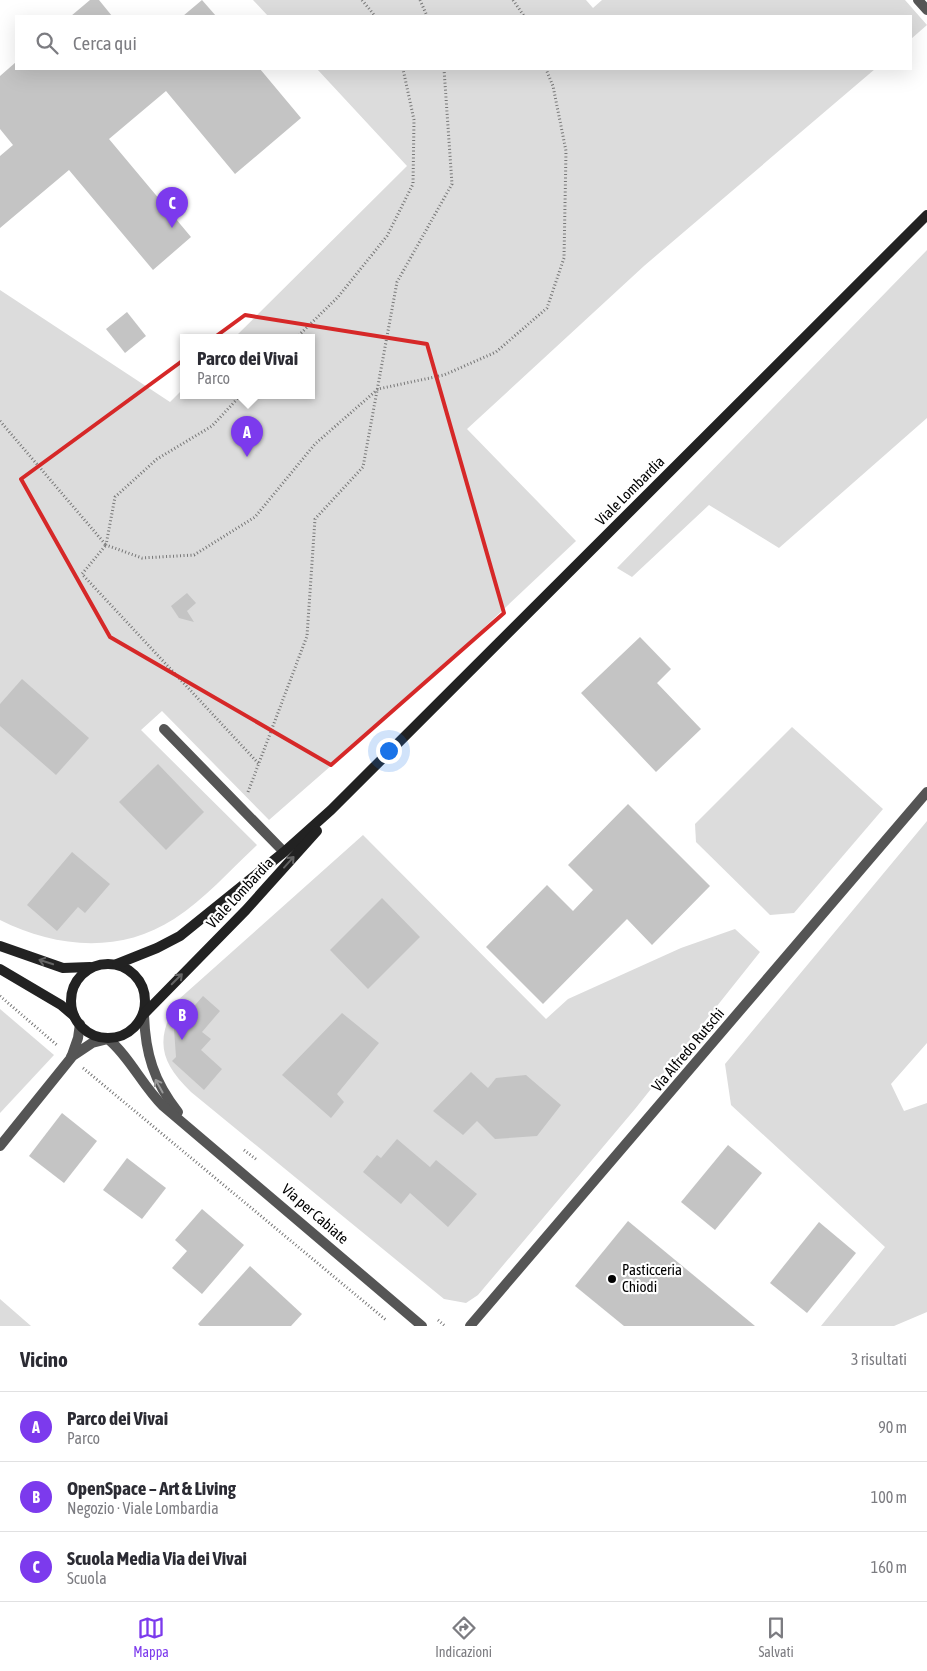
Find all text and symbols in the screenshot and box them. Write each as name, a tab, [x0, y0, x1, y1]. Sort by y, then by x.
search box	[15, 15, 912, 70]
icon: search	[33, 29, 61, 57]
text: Cerca qui	[73, 32, 137, 54]
pin: C	[156, 187, 188, 228]
popup	[180, 334, 315, 399]
text: Parco dei Vivai	[197, 347, 298, 369]
text: Parco	[197, 369, 230, 387]
pin: A	[231, 416, 263, 457]
street label: Viale Lombardia	[592, 453, 668, 529]
your location	[376, 738, 402, 764]
street label: Viale Lombardia	[203, 854, 277, 931]
one-way arrow	[284, 855, 295, 868]
one-way arrow	[38, 957, 54, 967]
one-way arrow	[171, 973, 183, 985]
pin: B	[166, 999, 198, 1040]
street label: Via Alfredo Rutschi	[648, 1005, 727, 1095]
one-way arrow	[154, 1078, 164, 1093]
street label: Via per Cabiate	[279, 1180, 352, 1247]
place label: Pasticceria Chiodi	[622, 1261, 682, 1295]
marker: Pasticceria Chiodi	[606, 1273, 618, 1285]
text: Vicino	[20, 1347, 68, 1371]
text: 3 risultati	[851, 1350, 907, 1368]
text: Parco dei Vivai	[67, 1407, 168, 1429]
text: A	[32, 1418, 40, 1436]
text: 90 m	[878, 1418, 907, 1436]
text: Parco	[67, 1429, 100, 1447]
text: OpenSpace – Art & Living	[67, 1477, 236, 1499]
text: B	[32, 1488, 40, 1506]
text: 100 m	[871, 1488, 907, 1506]
text: Negozio · Viale Lombardia	[67, 1499, 219, 1517]
text: Scuola Media Via dei Vivai	[67, 1547, 247, 1569]
text: C	[32, 1558, 40, 1576]
text: 160 m	[871, 1558, 907, 1576]
text: Scuola	[67, 1569, 107, 1587]
tab: Mappa	[133, 1614, 169, 1660]
tab: Indicazioni	[435, 1614, 492, 1660]
tab: Salvati	[758, 1614, 794, 1660]

